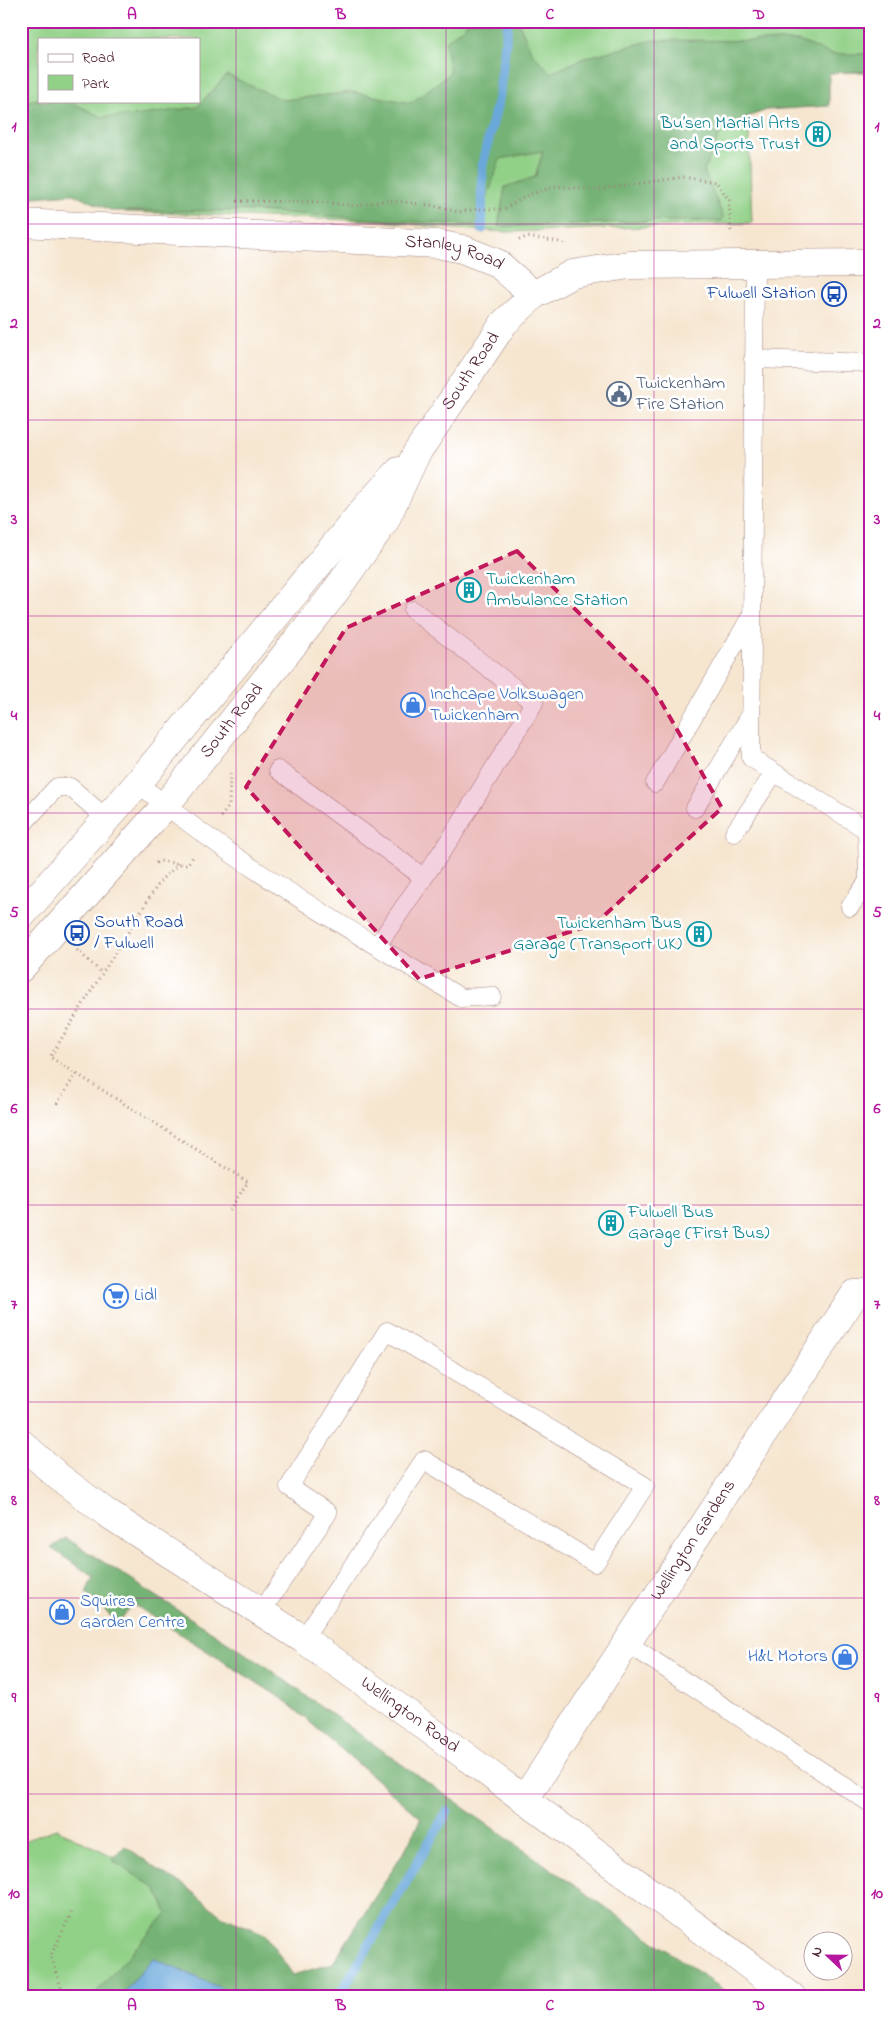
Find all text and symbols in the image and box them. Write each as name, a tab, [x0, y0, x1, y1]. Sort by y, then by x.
text: A	[127, 3, 137, 27]
text: B	[335, 3, 347, 27]
text: C	[546, 3, 555, 27]
text: D	[752, 3, 765, 27]
legend	[38, 38, 200, 102]
text: Road	[82, 47, 115, 69]
text: Park	[82, 73, 110, 95]
place label: Bu’sen Martial Arts and Sports Trust	[660, 111, 800, 158]
text: 1	[11, 115, 17, 139]
text: 1	[874, 115, 880, 139]
building icon: Bu’sen Martial Arts and Sports Trust	[805, 121, 831, 147]
street label: Stanley Road	[404, 229, 510, 277]
place label: Fulwell Station	[706, 281, 816, 307]
bus stop icon: Fulwell Station	[821, 281, 847, 307]
text: 2	[9, 312, 18, 336]
text: 2	[872, 312, 881, 336]
street label: South Road	[436, 327, 507, 416]
place label: Twickenham Fire Station	[635, 371, 725, 418]
public building icon: Twickenham Fire Station	[606, 381, 632, 407]
text: 3	[10, 508, 18, 532]
text: 3	[873, 508, 881, 532]
place label: Twickenham Ambulance Station	[486, 567, 628, 614]
building icon: Twickenham Ambulance Station	[456, 577, 482, 603]
street label: South Road	[194, 678, 270, 764]
place label: Inchcape Volkswagen Twickenham	[430, 682, 584, 729]
shop icon: Inchcape Volkswagen Twickenham	[400, 692, 426, 718]
text: 4	[10, 704, 18, 728]
text: 4	[873, 704, 881, 728]
text: 5	[9, 901, 19, 925]
text: 5	[872, 901, 882, 925]
place label: South Road / Fulwell	[94, 910, 183, 957]
place label: Twickenham Bus Garage (Transport UK)	[513, 911, 682, 959]
bus stop icon: South Road / Fulwell	[64, 920, 90, 946]
building icon: Twickenham Bus Garage (Transport UK)	[686, 921, 712, 947]
text: 6	[9, 1097, 18, 1121]
text: 6	[872, 1097, 881, 1121]
place label: Fulwell Bus Garage (First Bus)	[627, 1200, 770, 1248]
building icon: Fulwell Bus Garage (First Bus)	[598, 1210, 624, 1236]
supermarket icon: Lidl	[103, 1283, 129, 1309]
place label: Lidl	[134, 1283, 157, 1309]
text: 7	[11, 1293, 18, 1317]
text: 7	[874, 1293, 881, 1317]
street label: Wellington Gardens	[644, 1475, 743, 1606]
text: 8	[10, 1489, 17, 1513]
text: 8	[873, 1489, 880, 1513]
place label: Squires Garden Centre	[80, 1589, 186, 1636]
shop icon: Squires Garden Centre	[49, 1599, 75, 1625]
place label: H&L Motors	[748, 1644, 828, 1670]
shop icon: H&L Motors	[832, 1644, 858, 1670]
street label: Wellington Road	[355, 1671, 464, 1760]
text: 9	[11, 1686, 17, 1710]
text: 9	[874, 1686, 880, 1710]
text: 10	[8, 1882, 20, 1906]
text: 10	[871, 1882, 883, 1906]
north arrow	[804, 1930, 854, 1980]
text: N	[806, 1943, 829, 1960]
text: A	[127, 1994, 137, 2018]
text: B	[335, 1994, 347, 2018]
text: C	[546, 1994, 555, 2018]
text: D	[752, 1994, 765, 2018]

